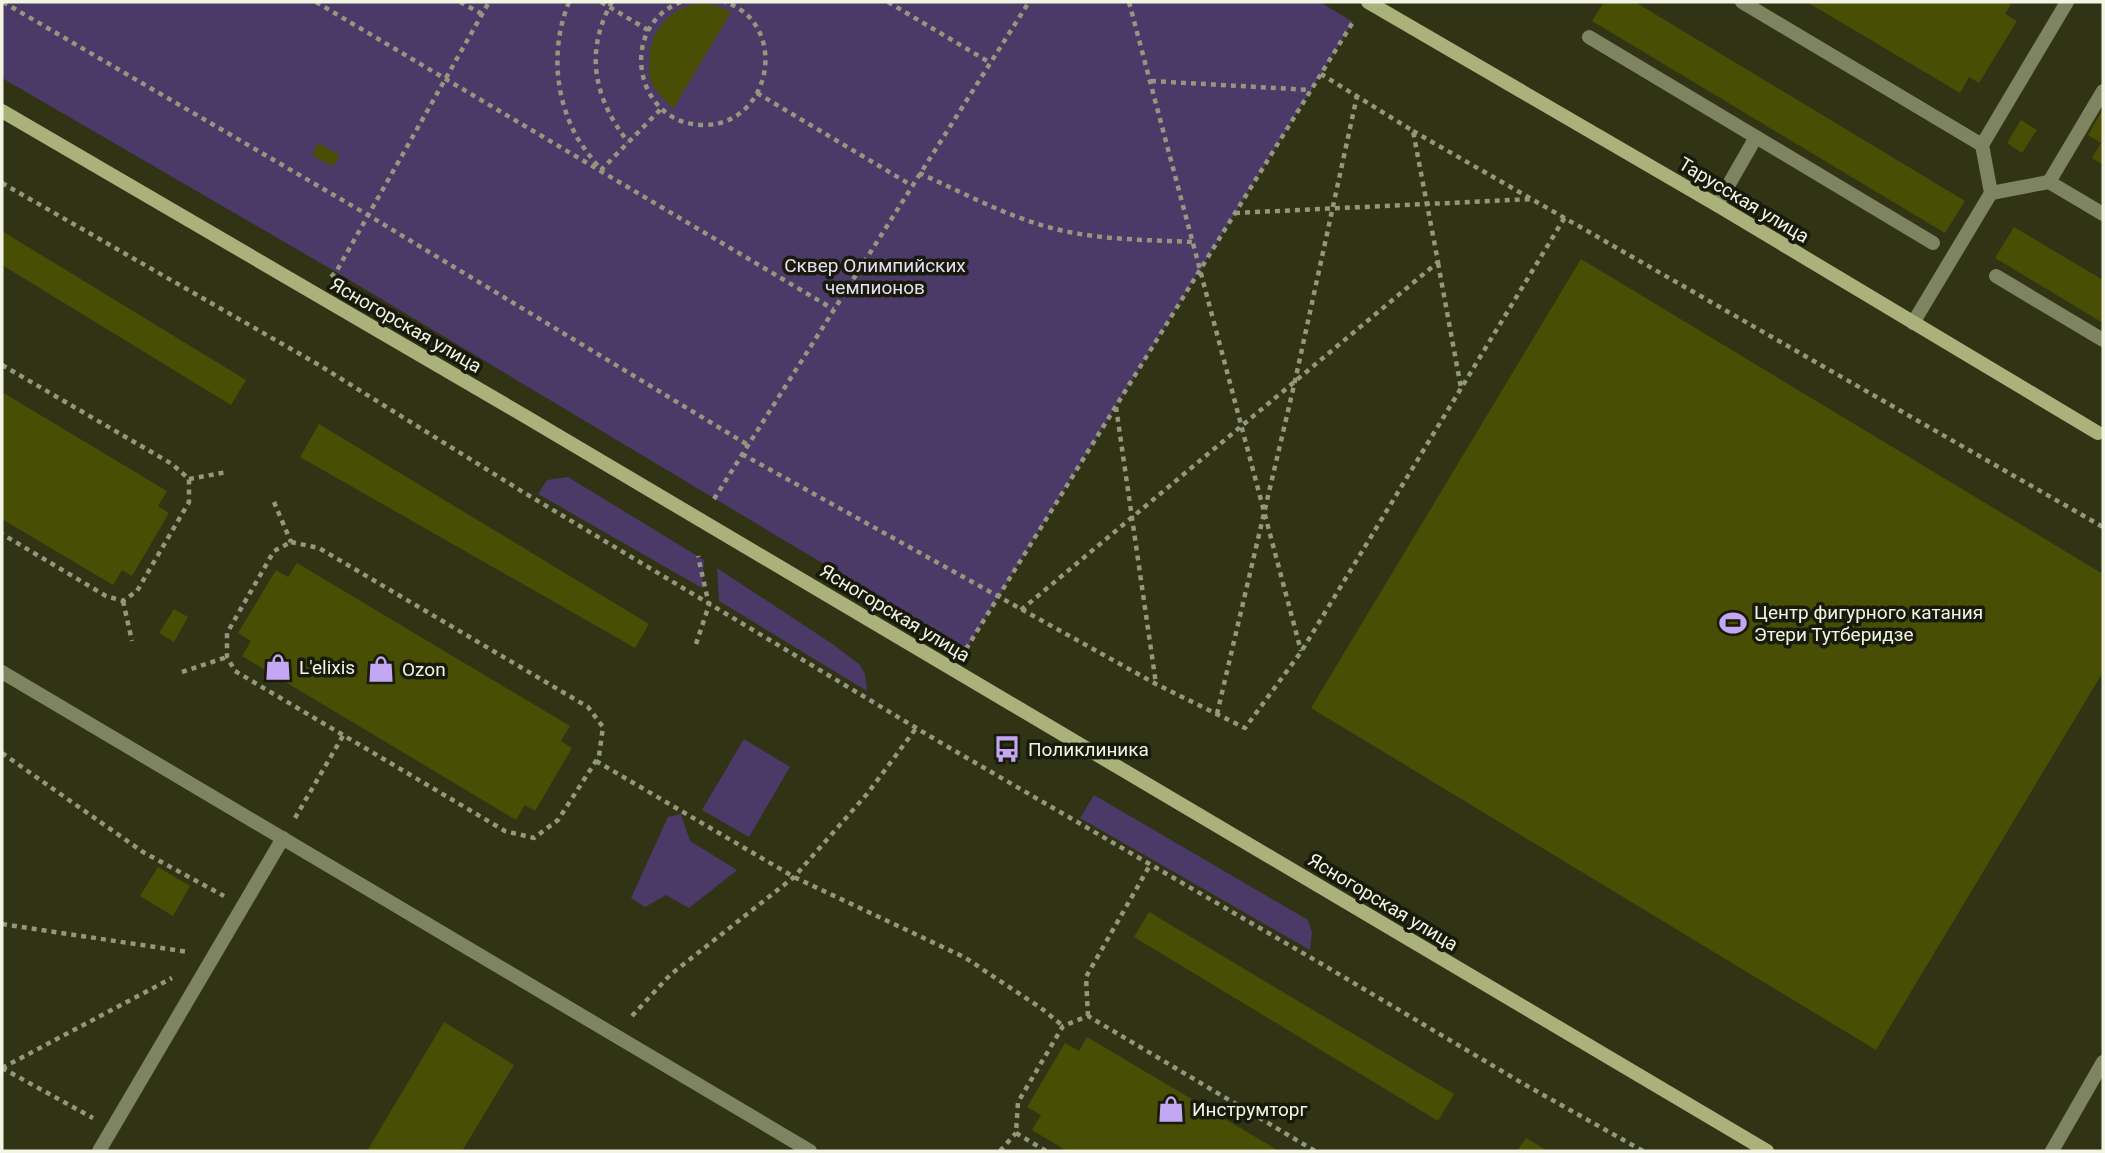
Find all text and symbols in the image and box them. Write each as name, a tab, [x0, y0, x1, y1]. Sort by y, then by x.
street label: Тарусская улица	[1675, 152, 1813, 248]
park label: Сквер Олимпийских чемпионов	[784, 254, 966, 299]
street label: Ясногорская улица	[326, 272, 486, 378]
street label: Ясногорская улица	[816, 559, 974, 667]
place label: Центр фигурного катания Этери Тутберидзе	[1754, 601, 1983, 646]
sports icon: Центр фигурного катания Этери Тутберидзе	[1718, 608, 1748, 638]
shop icon: L'elixis	[263, 652, 293, 682]
shop icon: Ozon	[366, 654, 396, 684]
place label: L'elixis	[299, 656, 355, 679]
place label: Ozon	[402, 658, 446, 681]
bus stop icon: Поликлиника	[992, 734, 1022, 764]
place label: Поликлиника	[1028, 738, 1149, 761]
street label: Ясногорская улица	[1304, 848, 1462, 956]
shop icon: Инструмторг	[1156, 1094, 1186, 1124]
place label: Инструмторг	[1192, 1098, 1307, 1121]

